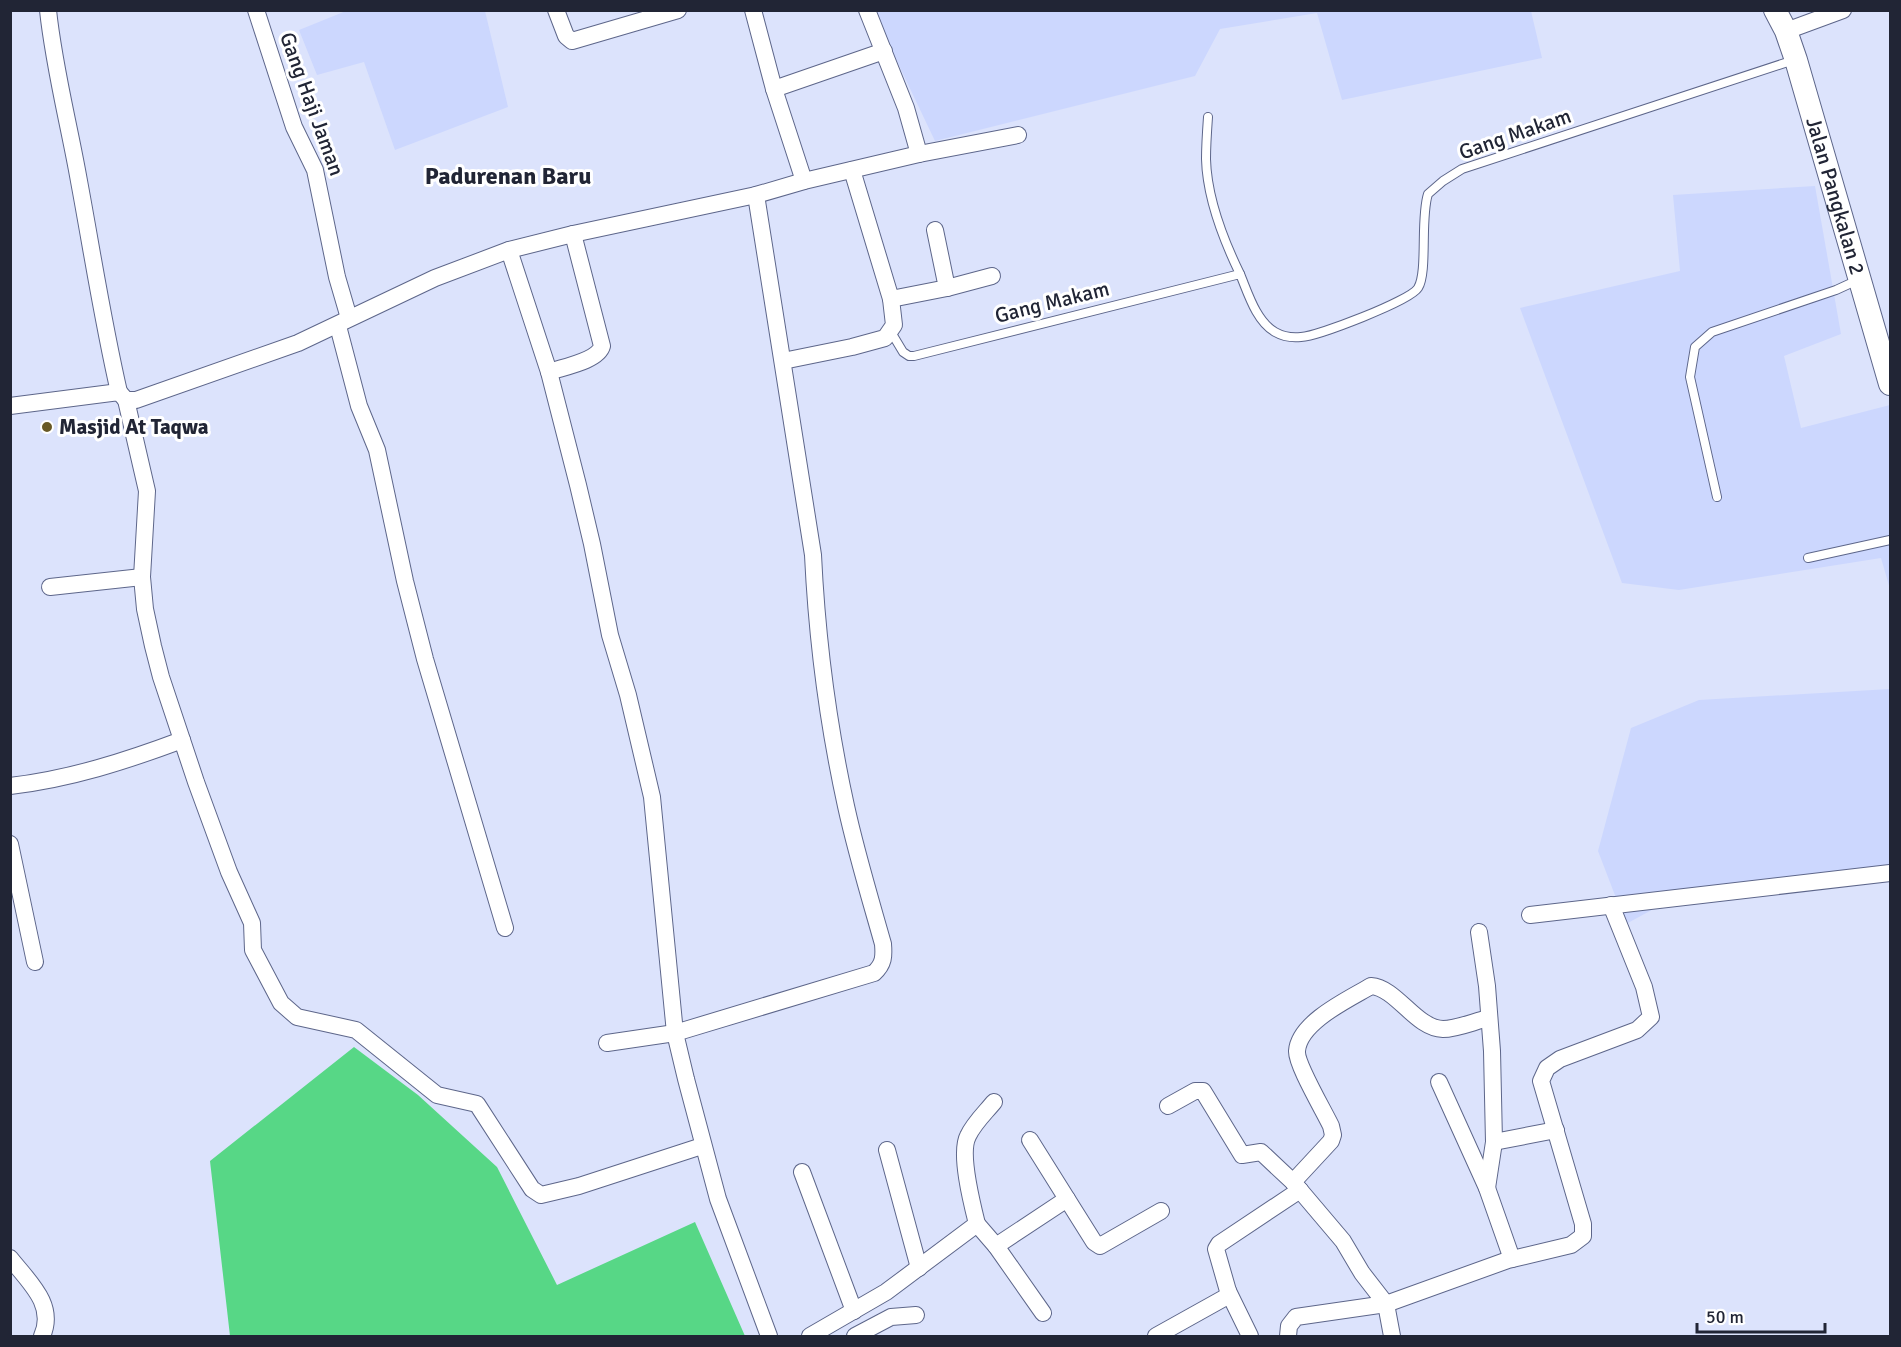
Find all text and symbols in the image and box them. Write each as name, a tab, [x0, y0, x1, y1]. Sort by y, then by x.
street label: Gang Haji Jaman	[274, 29, 350, 179]
street label: Gang Makam	[1456, 103, 1574, 165]
street label: Jalan Pangkalan 2	[1800, 114, 1871, 278]
district label: Padurenan Baru	[425, 161, 591, 191]
street label: Gang Makam	[992, 275, 1112, 329]
place label: Masjid At Taqwa	[59, 414, 209, 440]
marker: Masjid At Taqwa	[40, 420, 54, 434]
scale bar	[1697, 1296, 1824, 1334]
text: 50 m	[1706, 1306, 1744, 1328]

